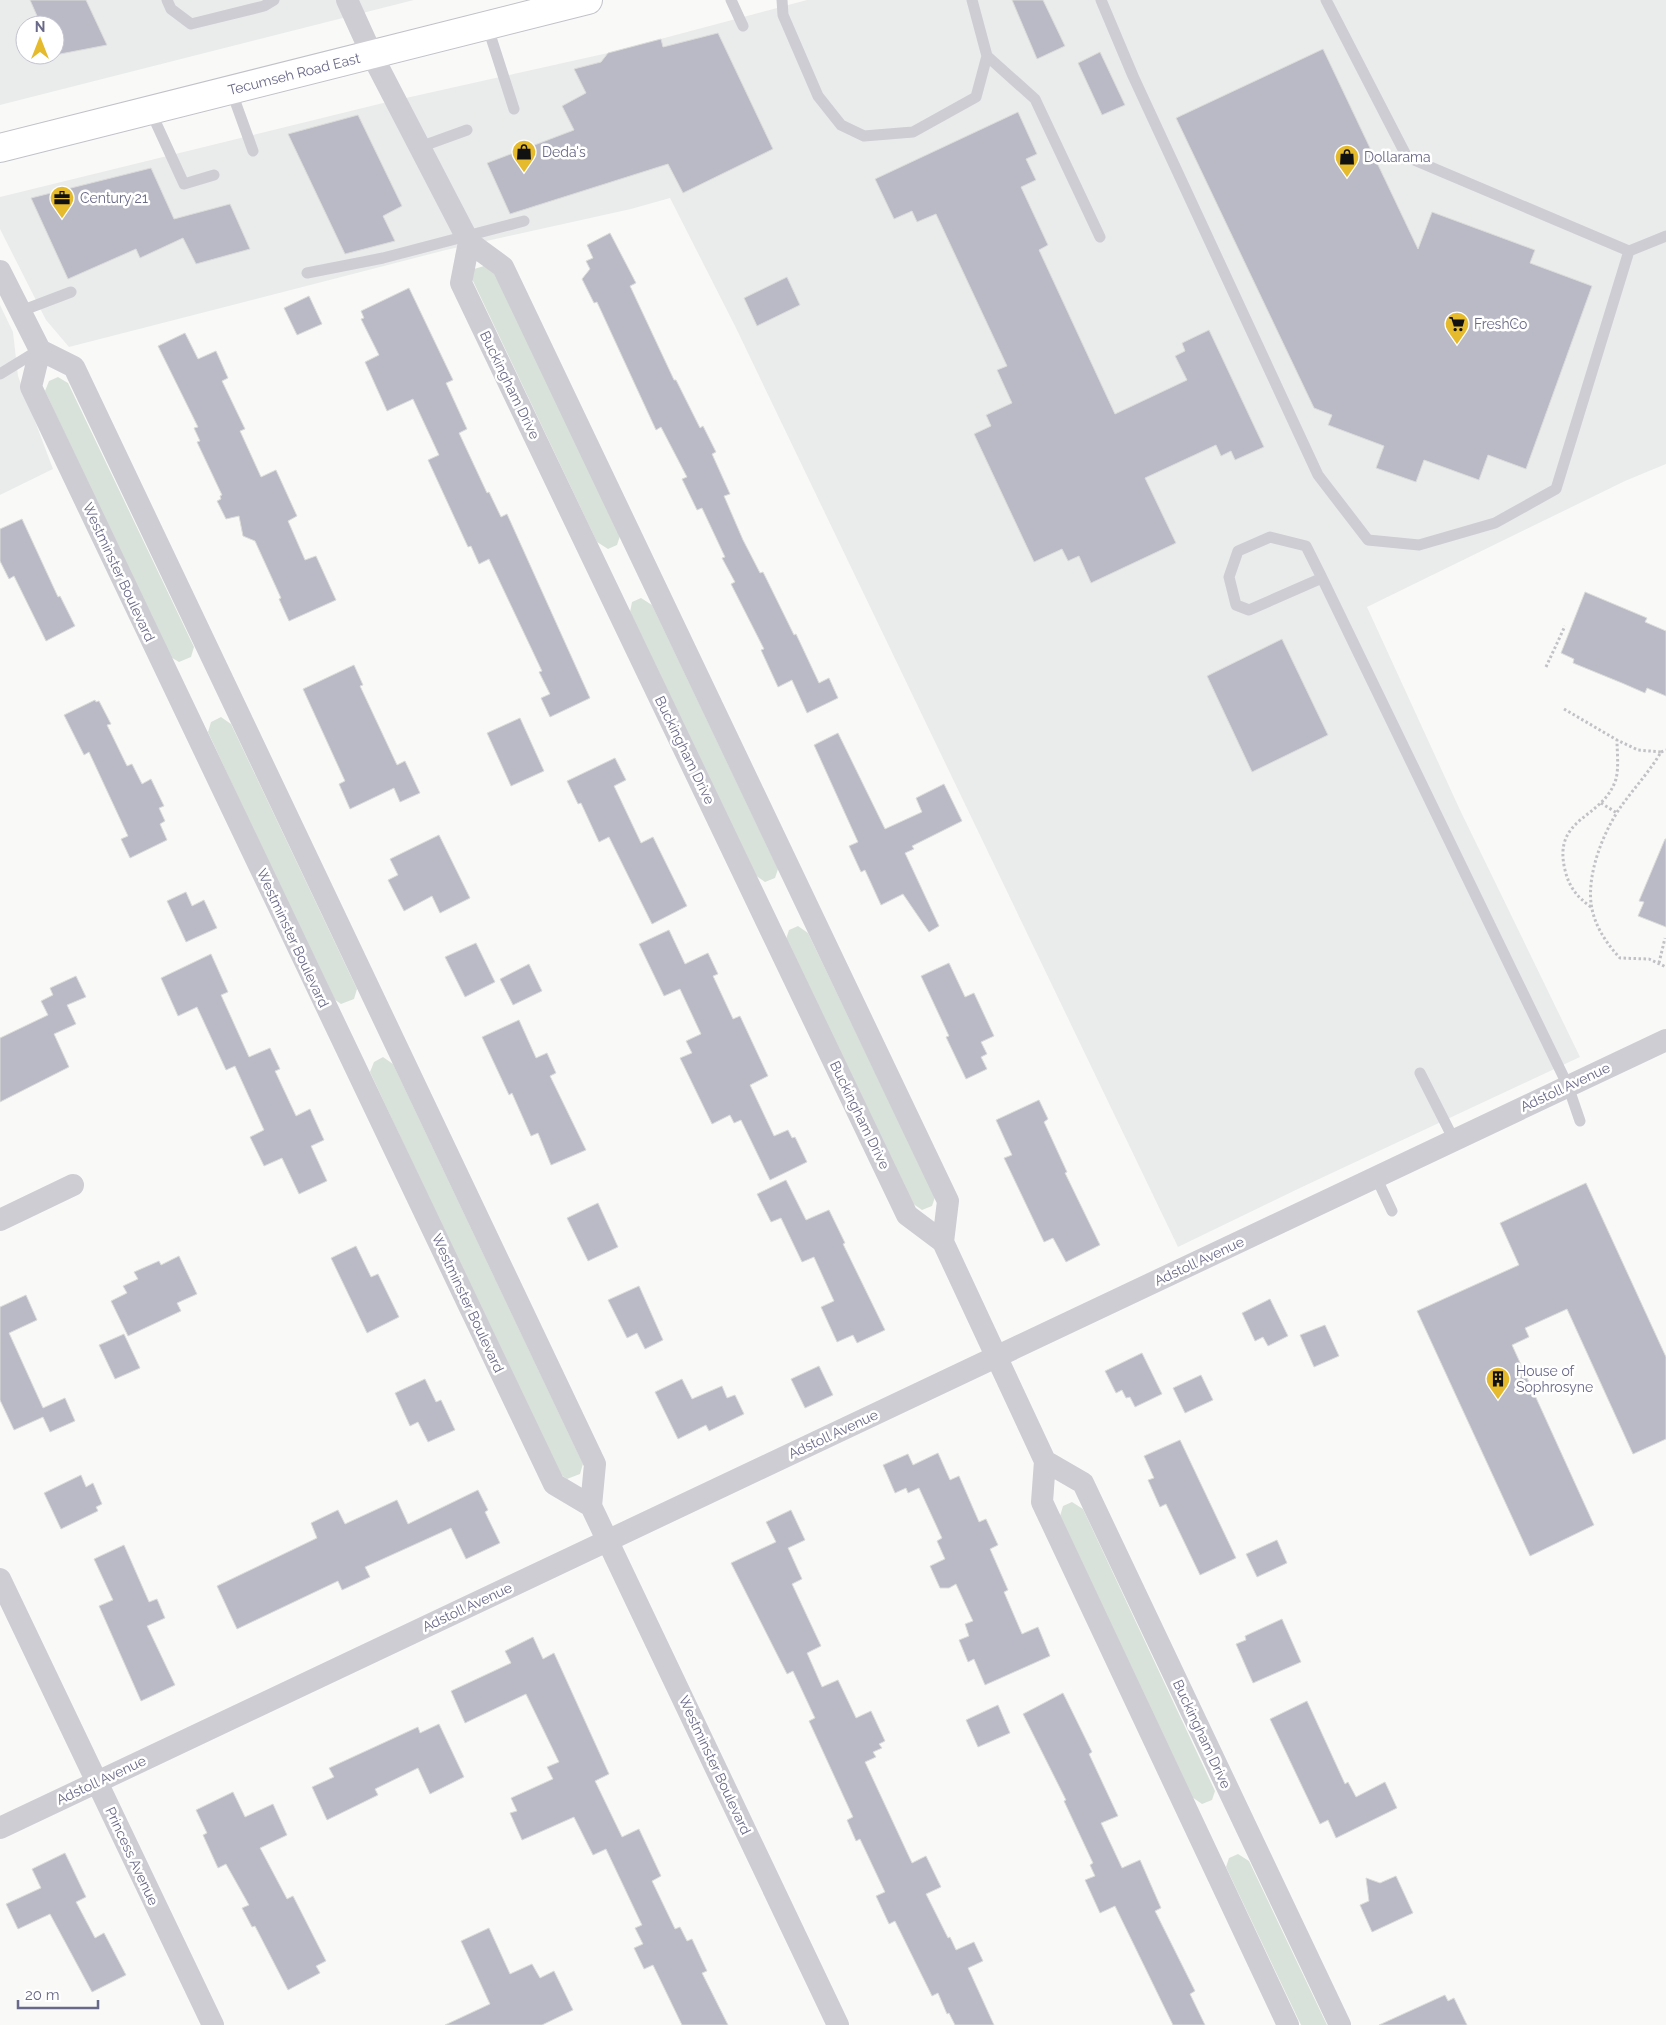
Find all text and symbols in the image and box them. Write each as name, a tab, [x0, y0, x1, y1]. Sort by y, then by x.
north arrow	[15, 15, 65, 65]
text: N	[35, 19, 45, 35]
street label: Tecumseh Road East	[226, 50, 362, 98]
shop icon: Deda's	[511, 139, 537, 173]
place label: Deda's	[542, 144, 586, 160]
shop icon: Dollarama	[1334, 144, 1360, 178]
place label: Dollarama	[1364, 149, 1431, 165]
office icon: Century 21	[49, 185, 75, 219]
place label: Century 21	[80, 190, 148, 206]
supermarket icon: FreshCo	[1444, 311, 1470, 345]
place label: FreshCo	[1474, 316, 1527, 332]
street label: Buckingham Drive	[477, 328, 543, 442]
street label: Westminster Boulevard	[80, 500, 158, 644]
street label: Buckingham Drive	[652, 693, 718, 807]
street label: Westminster Boulevard	[254, 866, 332, 1010]
street label: Buckingham Drive	[827, 1058, 893, 1172]
street label: Adstoll Avenue	[1518, 1059, 1612, 1115]
street label: Westminster Boulevard	[429, 1231, 507, 1375]
street label: Adstoll Avenue	[1152, 1233, 1246, 1289]
place label: House of Sophrosyne	[1516, 1363, 1593, 1395]
building icon: House of Sophrosyne	[1485, 1366, 1511, 1400]
street label: Adstoll Avenue	[786, 1406, 880, 1462]
street label: Adstoll Avenue	[420, 1579, 514, 1635]
street label: Buckingham Drive	[1170, 1677, 1234, 1791]
street label: Westminster Boulevard	[676, 1693, 754, 1837]
street label: Adstoll Avenue	[54, 1752, 148, 1808]
street label: Princess Avenue	[102, 1804, 162, 1908]
scale bar	[18, 1978, 98, 2010]
text: 20 m	[25, 1986, 60, 2004]

